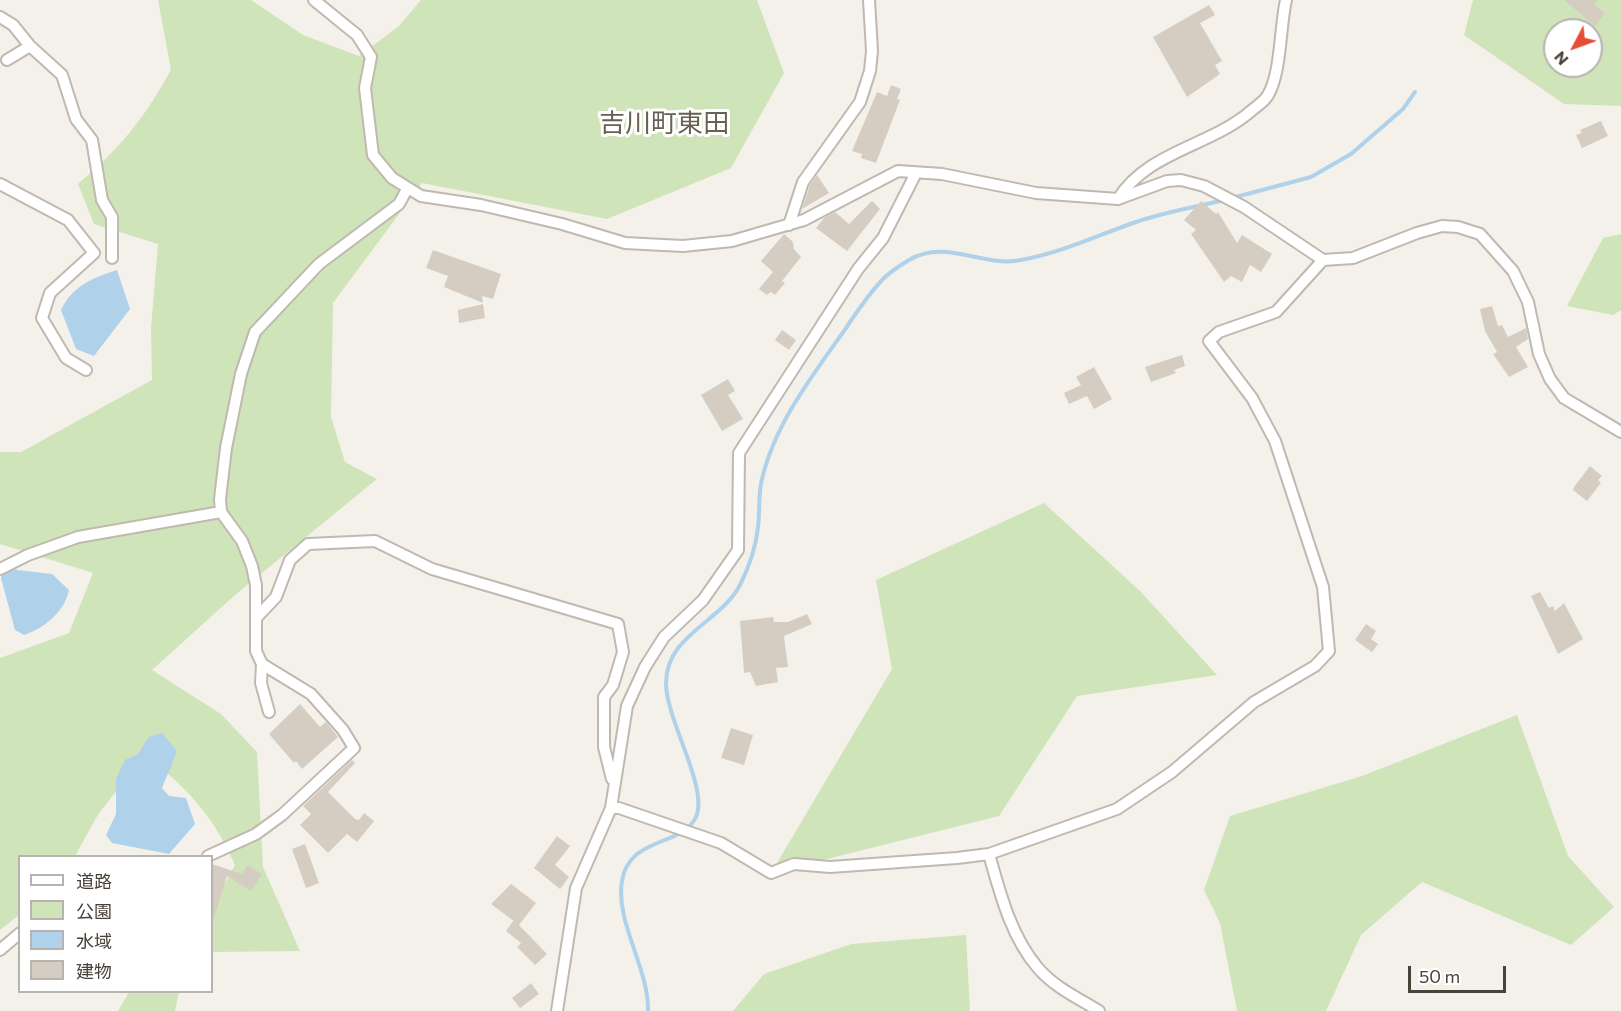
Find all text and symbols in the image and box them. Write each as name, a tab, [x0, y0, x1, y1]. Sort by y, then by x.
north arrow	[1543, 18, 1603, 78]
text: N	[1549, 48, 1572, 70]
district label: 吉川町東田	[599, 107, 729, 139]
legend	[18, 855, 213, 993]
text: 道路	[76, 870, 112, 892]
text: 公園	[76, 900, 112, 922]
text: 水域	[76, 930, 112, 952]
scale bar	[1411, 954, 1508, 992]
text: 建物	[76, 960, 112, 982]
text: 50 m	[1419, 965, 1460, 987]

